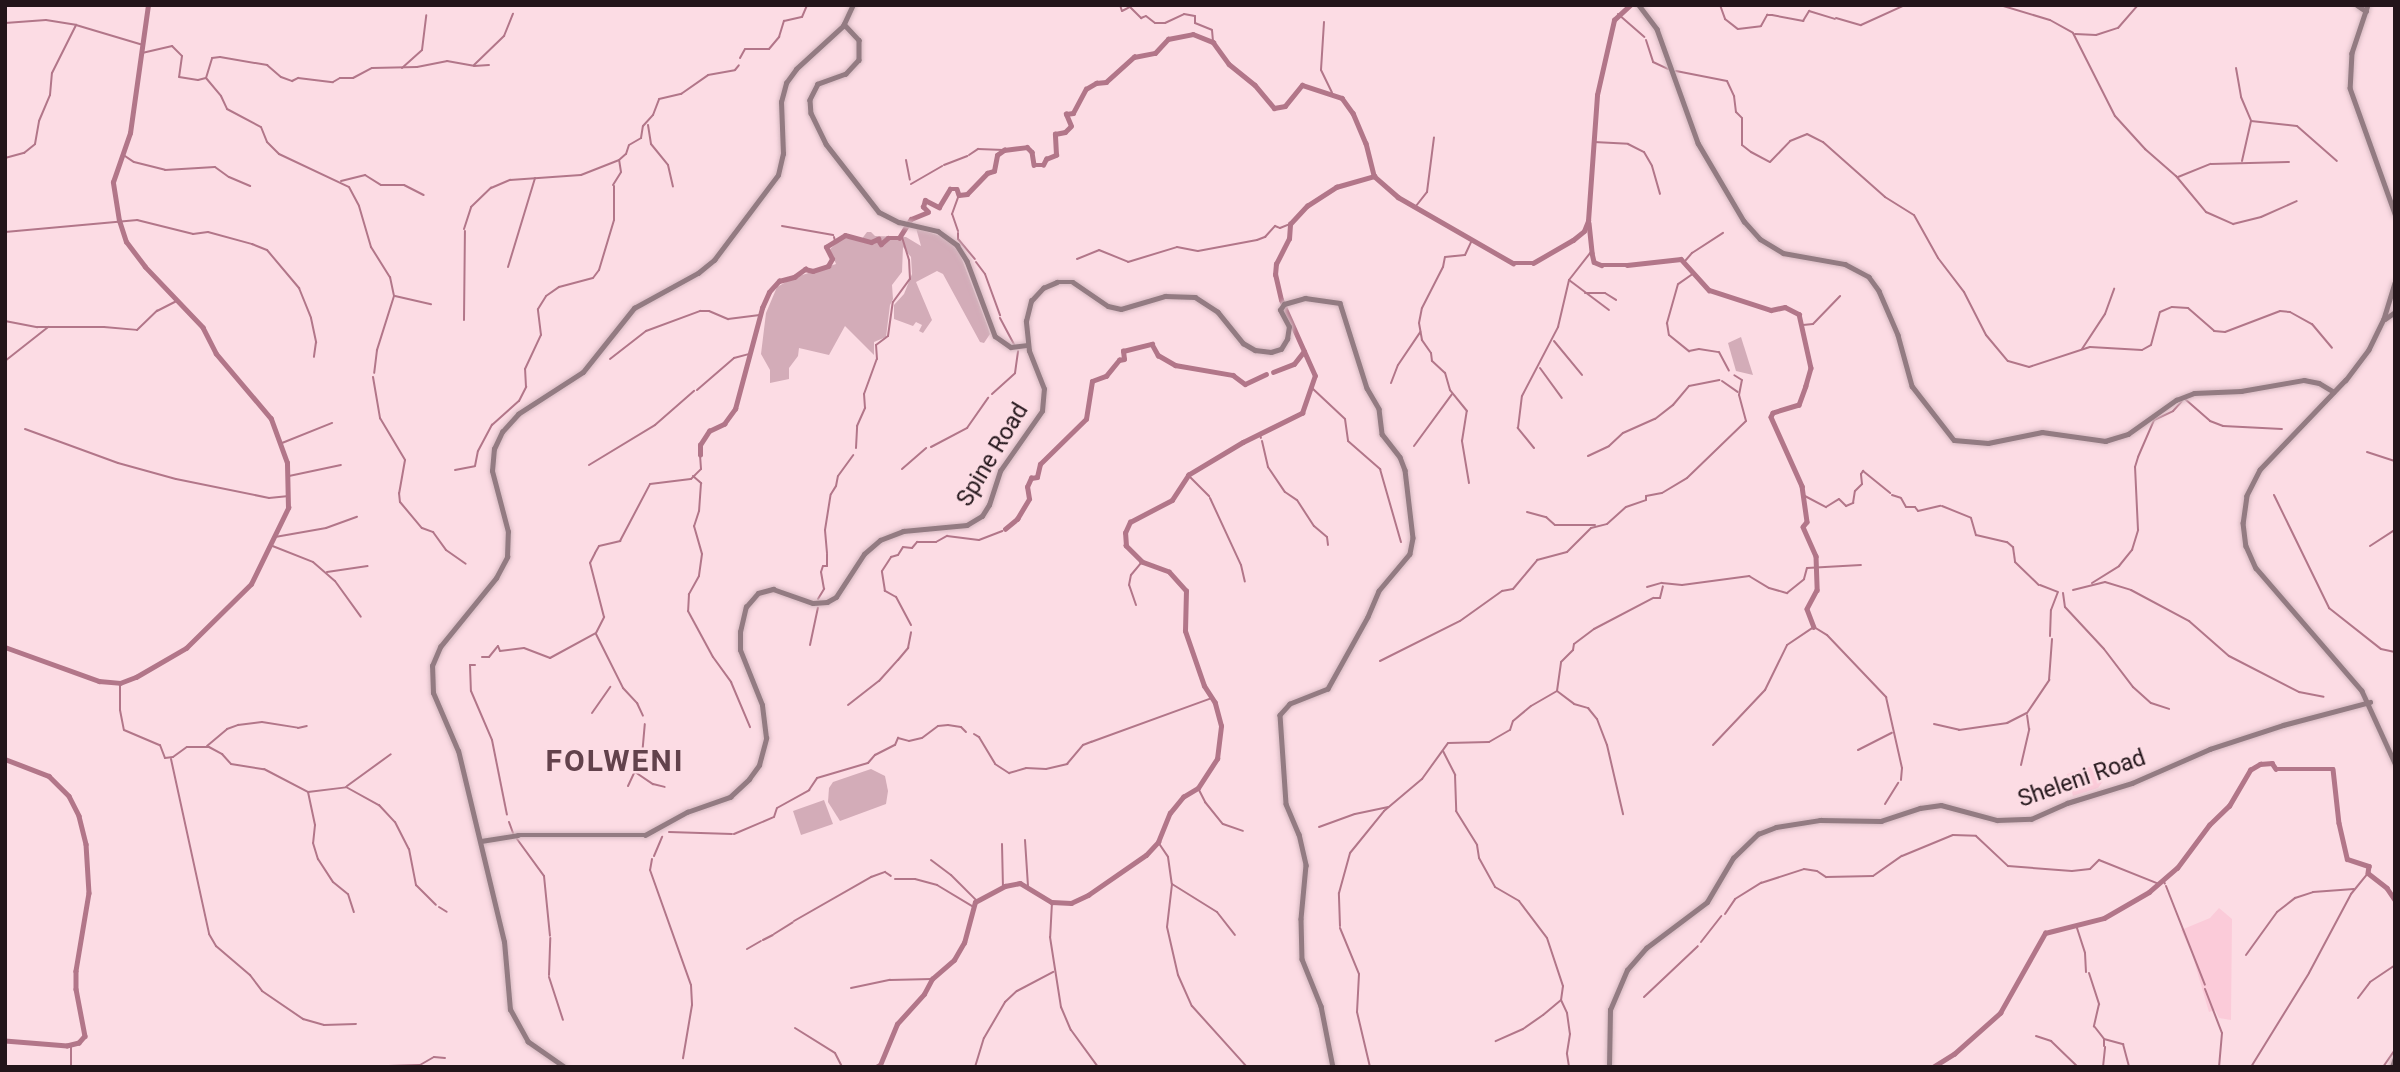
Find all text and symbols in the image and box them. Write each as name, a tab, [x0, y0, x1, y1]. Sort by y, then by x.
street label: Spine Road	[951, 398, 1035, 512]
district label: FOLWENI	[546, 743, 684, 779]
street label: Sheleni Road	[2015, 744, 2149, 814]

